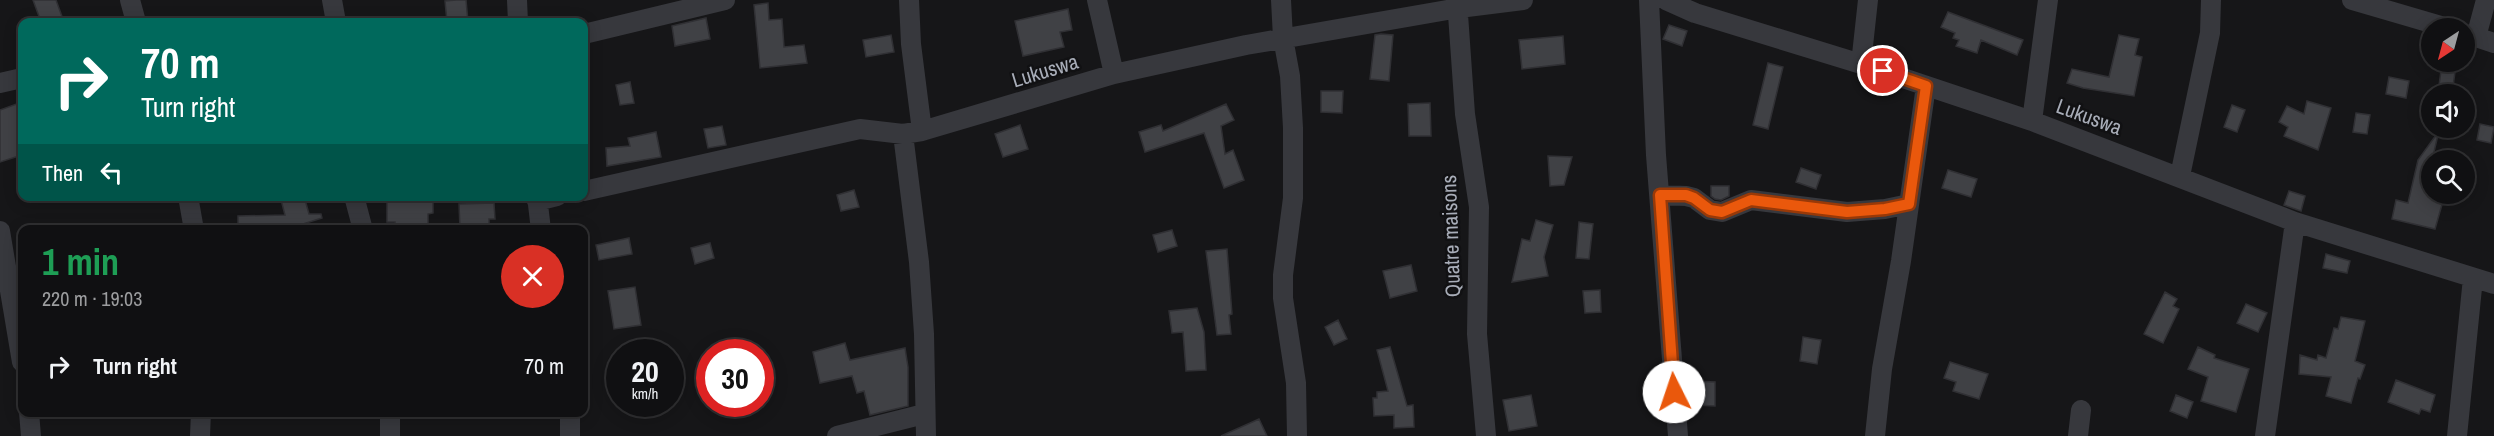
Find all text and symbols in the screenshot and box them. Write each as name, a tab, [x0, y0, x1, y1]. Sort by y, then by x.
north arrow	[2421, 18, 2475, 72]
map controls	[2421, 18, 2475, 204]
text: 70 m	[141, 35, 220, 91]
icon: right	[42, 42, 120, 120]
pin	[1857, 45, 1908, 96]
street label: Lukuswa	[1008, 47, 1082, 94]
icon: arrive	[1866, 54, 1899, 87]
button: sound	[2421, 84, 2475, 138]
text: Turn right	[141, 89, 235, 125]
street label: Lukuswa	[2052, 91, 2126, 142]
button: search	[2421, 150, 2475, 204]
icon: left	[95, 156, 128, 189]
text: Then	[42, 158, 83, 188]
street label: Quatre maisons	[1434, 174, 1467, 298]
text: 1 min	[42, 238, 119, 286]
button: close	[501, 245, 564, 308]
text: 220 m · 19:03	[42, 285, 142, 312]
speed limit sign: 30	[696, 339, 774, 417]
icon: right	[42, 350, 75, 383]
text: Turn right	[93, 351, 177, 381]
text: 70 m	[524, 351, 564, 381]
text: 20	[631, 351, 659, 391]
position arrow	[1642, 360, 1706, 424]
text: km/h	[632, 383, 658, 404]

